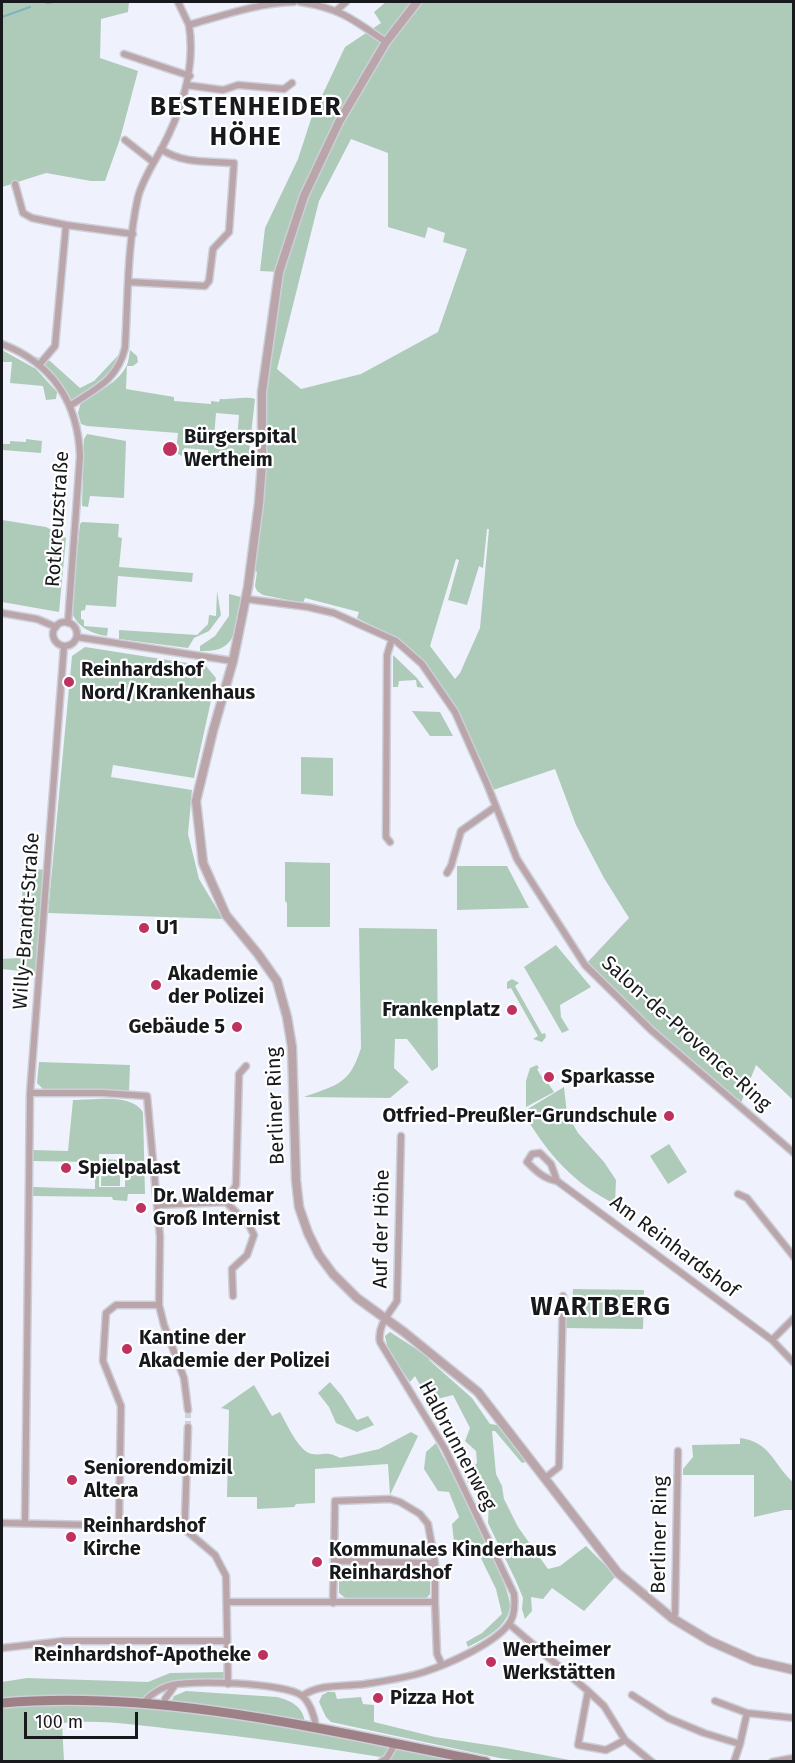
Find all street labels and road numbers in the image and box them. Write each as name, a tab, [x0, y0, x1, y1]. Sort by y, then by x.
street label: Rotkreuzstraße	[41, 450, 75, 588]
street label: Willy-Brandt-Straße	[9, 832, 45, 1010]
street label: Salon-de-Provence-Ring	[596, 951, 776, 1117]
street label: Berliner Ring	[262, 1047, 290, 1165]
street label: Auf der Höhe	[369, 1169, 395, 1289]
street label: Am Reinhardshof	[605, 1191, 743, 1303]
street label: Halbrunnenweg	[413, 1377, 501, 1515]
street label: Berliner Ring	[647, 1476, 673, 1594]

